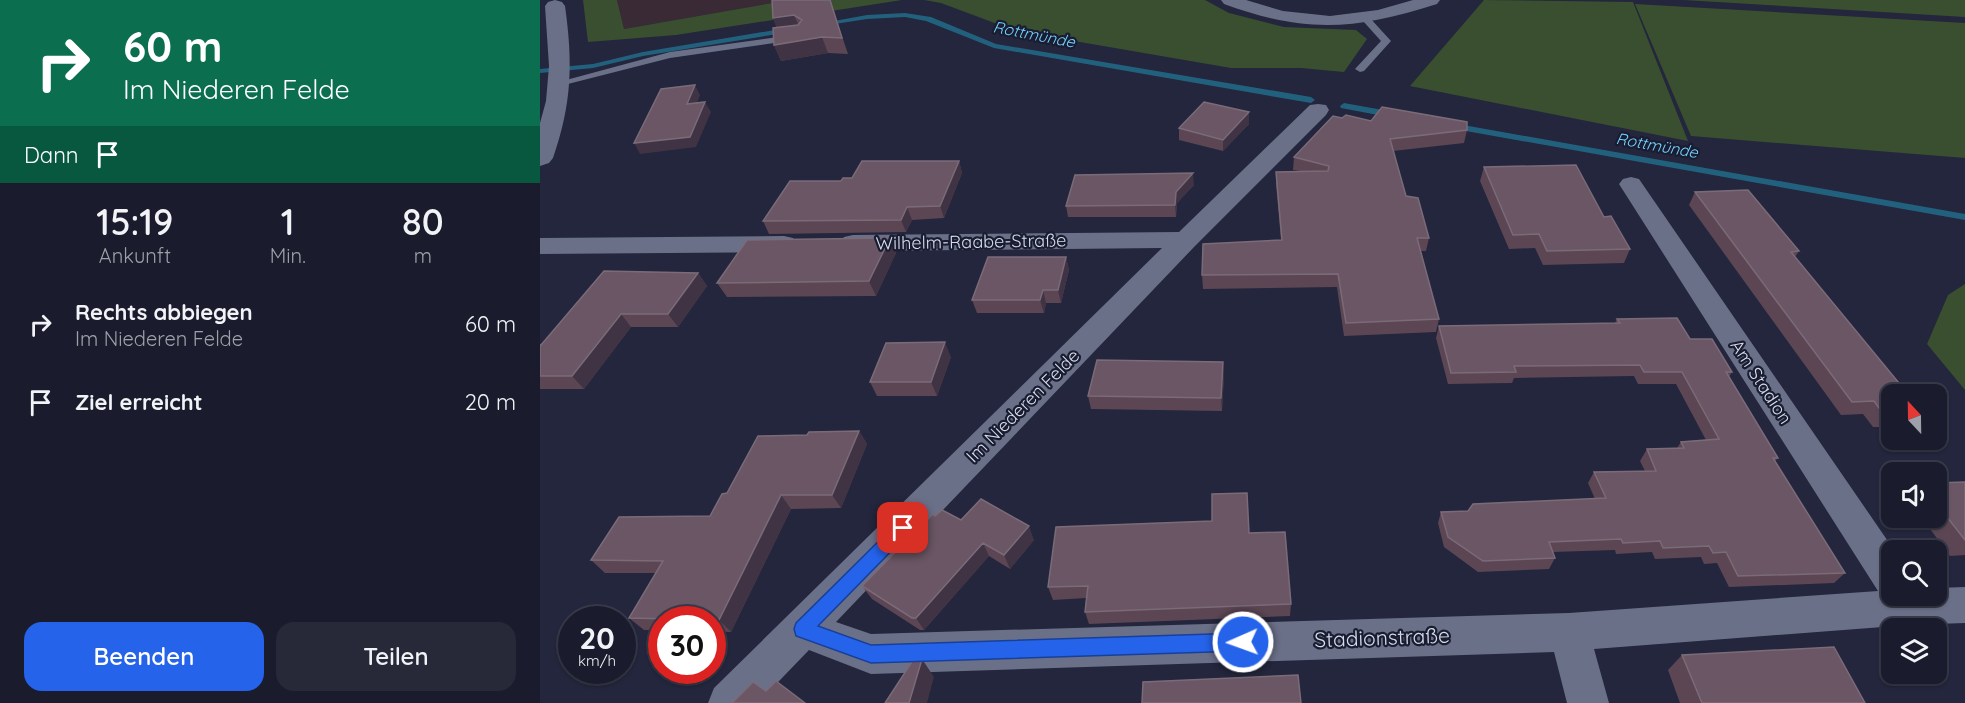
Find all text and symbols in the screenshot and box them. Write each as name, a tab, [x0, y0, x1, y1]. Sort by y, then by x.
water label: Rottmünde	[991, 16, 1077, 52]
text: 60 m	[123, 20, 223, 73]
icon: right	[24, 24, 102, 102]
text: Im Niederen Felde	[123, 72, 350, 106]
water label: Rottmünde	[1614, 128, 1700, 162]
icon: arrive	[91, 138, 124, 171]
text: Dann	[24, 141, 79, 169]
text: 15:19	[96, 199, 173, 244]
text: 1	[281, 199, 295, 244]
text: 80	[402, 199, 444, 244]
street label: Wilhelm-Raabe-Straße	[876, 228, 1066, 255]
text: Ankunft	[99, 243, 171, 268]
text: Min.	[270, 243, 306, 268]
text: m	[414, 243, 432, 268]
text: Rechts abbiegen	[75, 298, 253, 326]
icon: right	[24, 308, 57, 341]
text: 60 m	[465, 310, 516, 338]
text: Im Niederen Felde	[75, 326, 243, 351]
street label: Am Stadion	[1726, 335, 1797, 428]
street label: Im Niederen Felde	[961, 344, 1084, 467]
north arrow	[1881, 384, 1947, 450]
map controls	[1881, 384, 1947, 684]
icon: arrive	[24, 386, 57, 419]
text: Ziel erreicht	[75, 388, 203, 416]
text: 20 m	[465, 388, 516, 416]
button: sound	[1881, 462, 1947, 528]
pin	[877, 502, 928, 553]
icon: arrive	[886, 511, 919, 544]
button: search	[1881, 540, 1947, 606]
speed limit sign: 30	[648, 606, 726, 684]
position arrow	[1211, 610, 1275, 674]
button: layers	[1881, 618, 1947, 684]
text: 20	[579, 619, 615, 657]
button: Beenden	[24, 622, 264, 691]
button: Teilen	[276, 622, 516, 691]
street label: Stadionstraße	[1314, 622, 1450, 652]
text: km/h	[578, 651, 616, 670]

